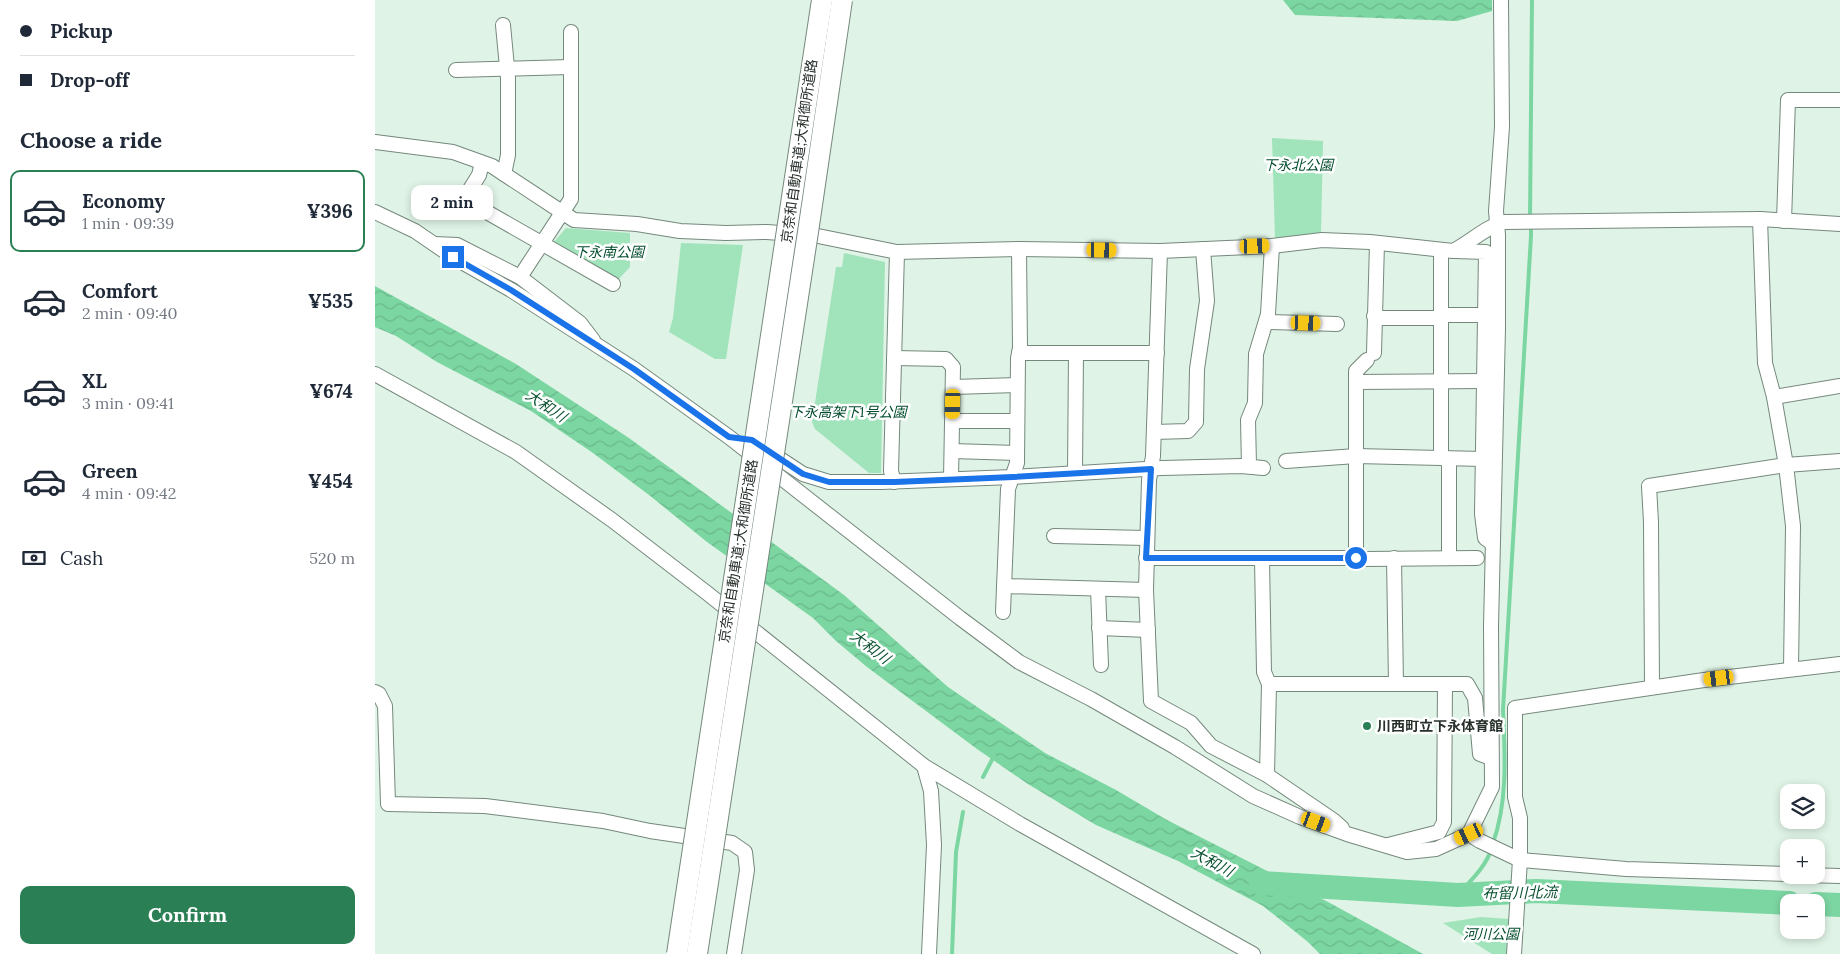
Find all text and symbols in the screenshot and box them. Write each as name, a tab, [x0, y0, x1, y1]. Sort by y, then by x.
text: Pickup	[50, 19, 113, 43]
street label: 京奈和自動車道;大和御所道路	[777, 58, 821, 244]
text: Drop-off	[50, 68, 129, 92]
text: Choose a ride	[20, 126, 162, 154]
park label: 下永北公園	[1263, 156, 1335, 174]
callout: 2 min	[412, 184, 494, 220]
icon: car	[22, 189, 67, 234]
text: Economy	[82, 189, 165, 213]
text: 2 min	[431, 192, 473, 212]
text: ¥396	[307, 199, 353, 223]
text: 1 min · 09:39	[82, 213, 174, 233]
car	[1239, 238, 1270, 254]
car	[1086, 242, 1117, 258]
park label: 下永南公園	[574, 243, 646, 261]
route end	[442, 246, 464, 268]
icon: car	[22, 279, 67, 324]
text: Comfort	[82, 279, 158, 303]
text: ¥535	[308, 289, 353, 313]
text: 2 min · 09:40	[82, 303, 178, 323]
car	[1290, 315, 1321, 331]
icon: car	[22, 369, 67, 414]
text: XL	[82, 369, 107, 393]
text: ¥674	[309, 379, 353, 403]
water label: 大和川	[522, 385, 572, 427]
car	[945, 389, 960, 419]
text: 3 min · 09:41	[82, 393, 174, 413]
park label: 下永高架下1号公園	[790, 403, 908, 421]
street label: 京奈和自動車道;大和御所道路	[715, 458, 761, 644]
icon: car	[22, 459, 67, 504]
text: Green	[82, 459, 138, 483]
text: ¥454	[308, 469, 353, 493]
text: 4 min · 09:42	[82, 483, 176, 503]
icon: cash	[20, 544, 48, 572]
text: Cash	[60, 546, 103, 570]
route start	[1345, 547, 1367, 569]
text: 520 m	[309, 548, 355, 568]
water label: 大和川	[847, 625, 896, 669]
car	[1703, 669, 1734, 687]
place label: 川西町立下永体育館	[1377, 717, 1503, 735]
marker: 川西町立下永体育館	[1361, 720, 1373, 732]
map controls	[1780, 784, 1825, 939]
button: layers	[1780, 784, 1825, 829]
car	[1299, 810, 1332, 834]
car	[1452, 821, 1485, 847]
button: +	[1780, 839, 1825, 884]
water label: 大和川	[1188, 843, 1238, 881]
water label: 布留川北流	[1482, 882, 1560, 903]
button: Confirm	[20, 886, 355, 944]
button: −	[1780, 894, 1825, 939]
park label: 河川公園	[1463, 925, 1521, 943]

